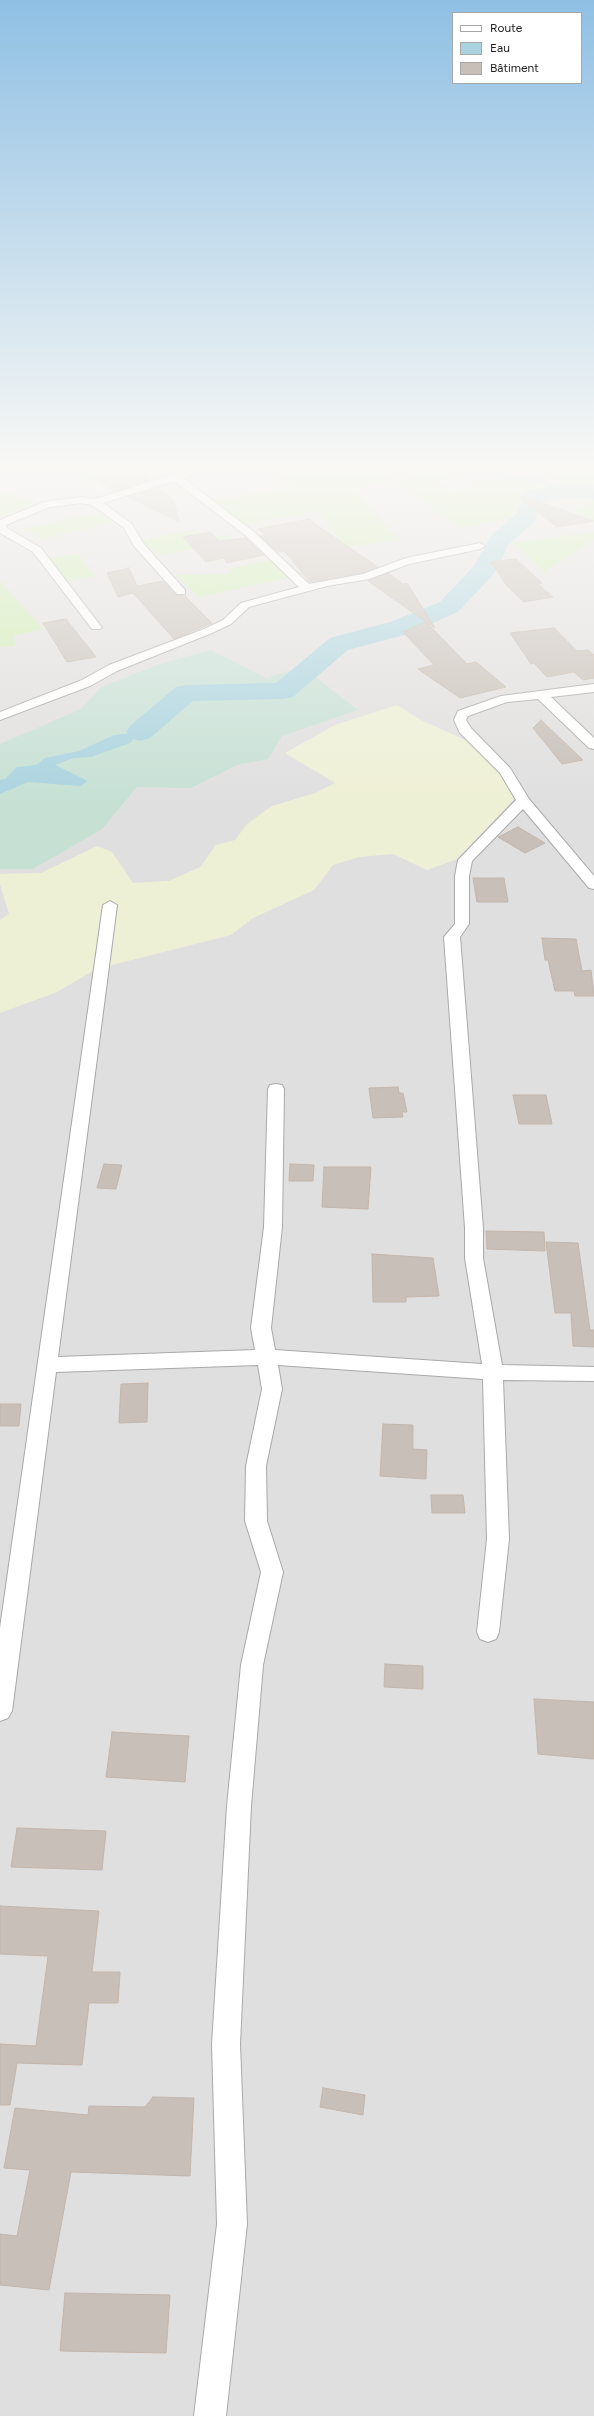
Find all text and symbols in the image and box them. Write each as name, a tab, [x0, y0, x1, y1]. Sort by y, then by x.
legend	[452, 12, 582, 84]
text: Route	[490, 21, 522, 35]
text: Eau	[490, 41, 510, 55]
text: Bâtiment	[490, 61, 539, 75]

